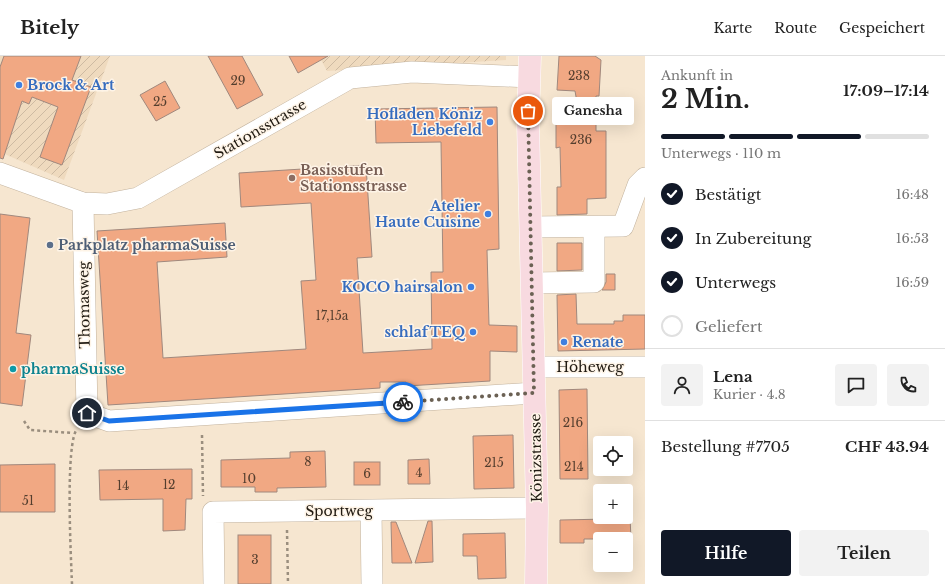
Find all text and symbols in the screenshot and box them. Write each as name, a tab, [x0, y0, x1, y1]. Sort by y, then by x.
text: Bitely	[20, 16, 79, 39]
text: Karte	[714, 19, 752, 37]
text: Route	[774, 19, 817, 37]
text: Gespeichert	[839, 19, 925, 37]
text: Ankunft in	[661, 67, 733, 84]
house number: 238	[568, 68, 590, 83]
house number: 29	[230, 73, 246, 88]
place label: Brock & Art	[27, 76, 115, 94]
marker: Brock & Art	[14, 80, 24, 90]
text: 17:09–17:14	[843, 81, 929, 100]
text: 2 Min.	[661, 83, 750, 115]
house number: 25	[153, 94, 167, 109]
pin	[511, 94, 545, 128]
street label: Stationsstrasse	[210, 95, 310, 163]
callout: Ganesha	[552, 97, 634, 125]
icon: bag	[517, 100, 539, 122]
text: Ganesha	[564, 102, 622, 119]
place label: Hofladen Köniz Liebefeld	[367, 105, 482, 139]
marker: Hofladen Köniz Liebefeld	[485, 117, 495, 127]
house number: 236	[570, 132, 593, 147]
text: Unterwegs · 110 m	[661, 145, 781, 162]
place label: Basisstufen Stationsstrasse	[300, 161, 407, 195]
marker: Basisstufen Stationsstrasse	[287, 173, 297, 183]
icon: check	[661, 183, 683, 205]
text: Bestätigt	[695, 185, 761, 204]
text: 16:48	[896, 186, 929, 203]
place label: Atelier Haute Cuisine	[375, 197, 480, 231]
marker: Atelier Haute Cuisine	[483, 209, 493, 219]
icon: check	[661, 227, 683, 249]
text: In Zubereitung	[695, 229, 812, 248]
text: 16:53	[896, 230, 929, 247]
place label: Parkplatz pharmaSuisse	[58, 236, 236, 254]
marker: Parkplatz pharmaSuisse	[45, 240, 55, 250]
street label: Thomasweg	[74, 261, 94, 349]
icon: check	[661, 271, 683, 293]
text: Unterwegs	[695, 273, 776, 292]
text: 16:59	[895, 274, 929, 291]
place label: KOCO hairsalon	[341, 278, 463, 296]
marker: KOCO hairsalon	[466, 282, 476, 292]
house number: 17,15a	[316, 308, 349, 323]
text: Geliefert	[695, 317, 763, 336]
place label: schlafTEQ	[384, 323, 466, 341]
marker: schlafTEQ	[468, 327, 478, 337]
place label: Renate	[572, 333, 623, 351]
marker: Renate	[559, 337, 569, 347]
street label: Höheweg	[556, 358, 624, 376]
place label: pharmaSuisse	[21, 360, 125, 378]
marker: pharmaSuisse	[8, 364, 18, 374]
button: person	[661, 364, 703, 406]
button: chat	[835, 364, 877, 406]
button: phone	[887, 364, 929, 406]
text: Lena	[713, 367, 753, 386]
courier	[383, 382, 423, 422]
text: Kurier · 4.8	[713, 386, 786, 403]
icon: bike	[392, 391, 414, 413]
pin	[70, 396, 104, 430]
icon: home	[76, 402, 98, 424]
street label: Könizstrasse	[526, 413, 546, 503]
house number: 216	[563, 415, 584, 430]
map controls	[593, 436, 633, 572]
button: locate	[593, 436, 633, 476]
text: Bestellung #7705	[661, 437, 790, 456]
text: CHF 43.94	[845, 437, 929, 456]
house number: 8	[304, 454, 312, 469]
house number: 215	[484, 455, 504, 470]
house number: 214	[564, 459, 584, 474]
house number: 4	[415, 465, 423, 480]
house number: 6	[363, 466, 371, 481]
house number: 10	[242, 471, 256, 486]
house number: 12	[163, 477, 175, 492]
house number: 14	[117, 478, 129, 493]
button: +	[593, 484, 633, 524]
house number: 51	[22, 493, 34, 508]
street label: Sportweg	[305, 502, 373, 520]
button: Hilfe	[661, 530, 791, 576]
button: Teilen	[799, 530, 929, 576]
button: −	[593, 532, 633, 572]
house number: 3	[251, 552, 259, 567]

